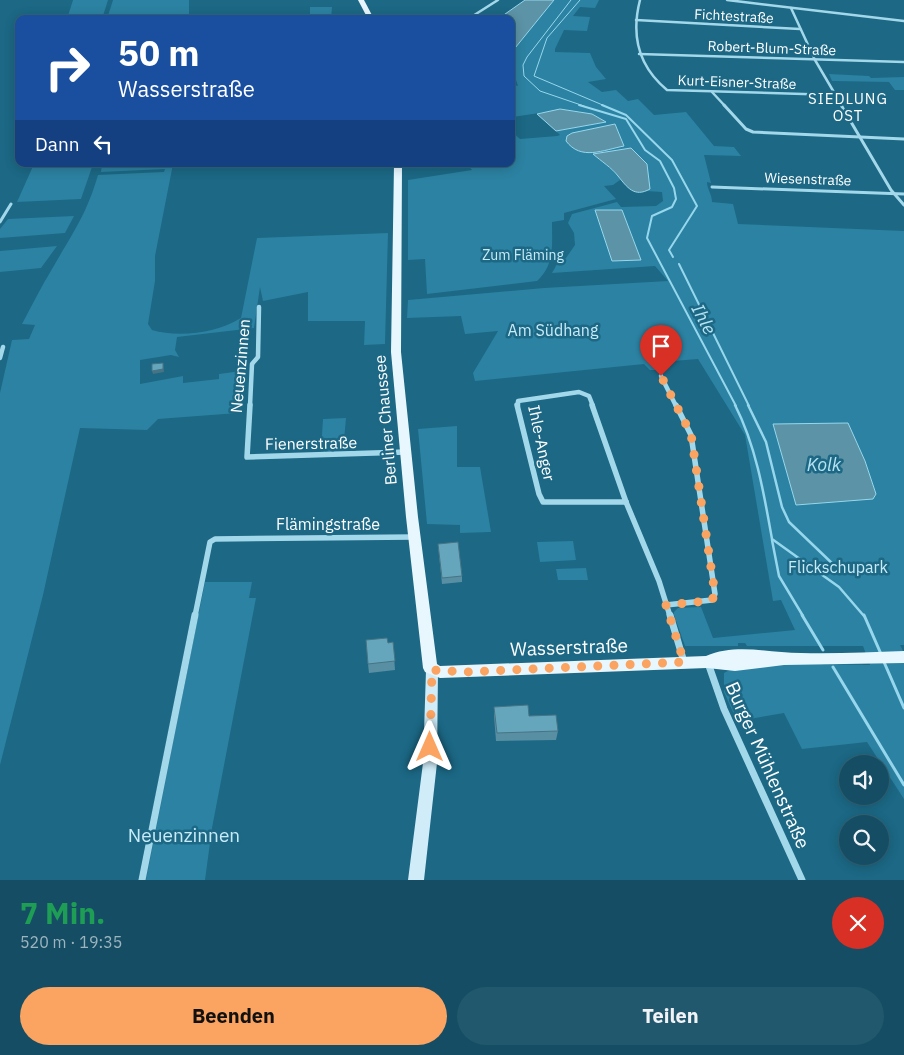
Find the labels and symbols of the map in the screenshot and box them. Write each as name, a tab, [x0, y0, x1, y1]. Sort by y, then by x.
street label: Fichtestraße	[694, 5, 775, 27]
street label: Robert-Blum-Straße	[707, 37, 837, 59]
street label: Kurt-Eisner-Straße	[677, 71, 797, 93]
district label: SIEDLUNG OST	[808, 89, 888, 125]
street label: Wiesenstraße	[764, 168, 852, 190]
park label: Zum Fläming	[482, 246, 564, 264]
water label: Ihle	[687, 300, 721, 338]
street label: Neuenzinnen	[226, 318, 254, 414]
park label: Am Südhang	[508, 320, 599, 340]
pin	[640, 325, 682, 376]
street label: Berliner Chaussee	[369, 354, 401, 486]
street label: Ihle-Anger	[524, 403, 560, 483]
street label: Fienerstraße	[265, 432, 357, 454]
water label: Kolk	[807, 453, 842, 476]
street label: Flämingstraße	[276, 514, 380, 534]
park label: Flickschupark	[788, 557, 888, 577]
street label: Wasserstraße	[510, 633, 628, 661]
street label: Burger Mühlenstraße	[720, 678, 816, 852]
position arrow	[403, 720, 455, 772]
park label: Neuenzinnen	[128, 823, 240, 847]

